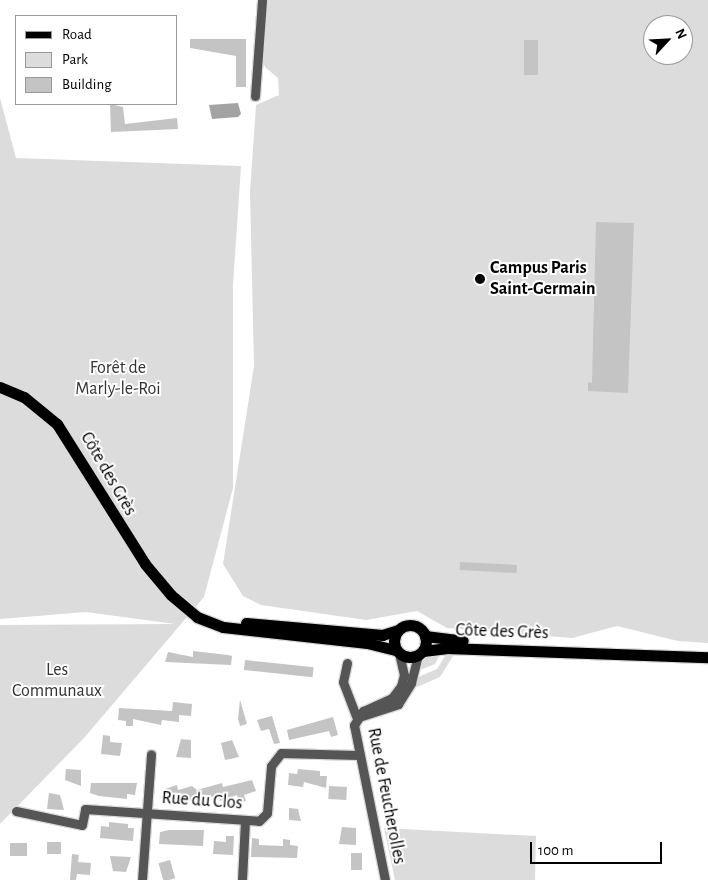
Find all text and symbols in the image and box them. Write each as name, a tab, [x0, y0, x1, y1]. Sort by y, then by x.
legend	[15, 15, 178, 105]
north arrow	[643, 15, 693, 65]
text: Road	[62, 27, 92, 42]
text: N	[672, 27, 689, 41]
text: Park	[62, 52, 88, 67]
text: Building	[62, 77, 112, 92]
place label: Campus Paris Saint-Germain	[490, 258, 596, 300]
marker: Campus Paris Saint-Germain	[474, 273, 486, 285]
park label: Forêt de Marly-le-Roi	[75, 358, 161, 400]
street label: Côte des Grès	[75, 428, 141, 520]
street label: Côte des Grès	[455, 620, 549, 644]
park label: Les Communaux	[12, 660, 102, 702]
street label: Rue de Feucherolles	[362, 726, 410, 866]
street label: Rue du Clos	[161, 787, 243, 815]
scale bar	[533, 832, 666, 864]
text: 100 m	[538, 843, 573, 858]

